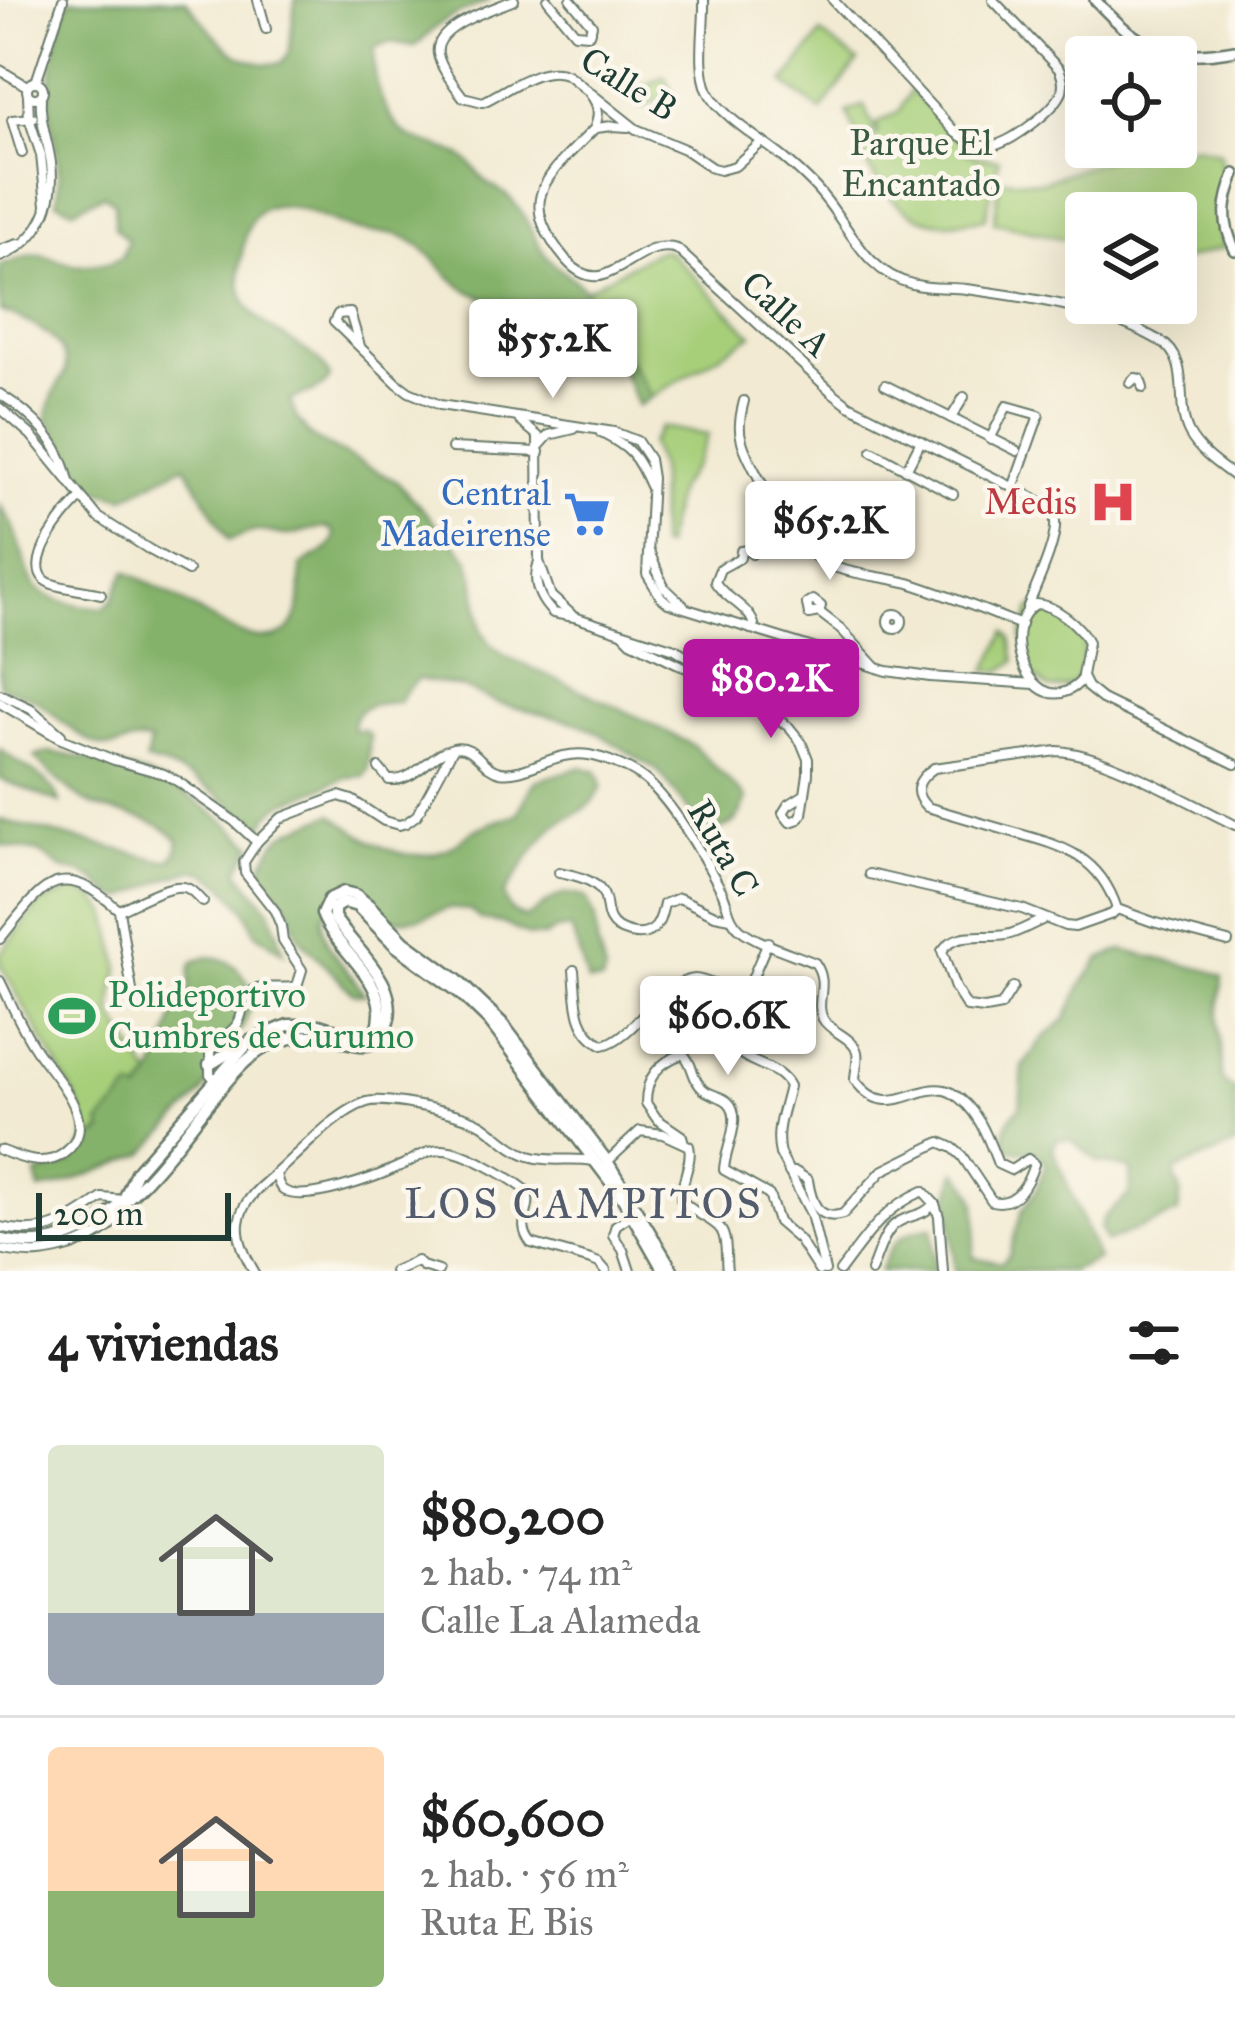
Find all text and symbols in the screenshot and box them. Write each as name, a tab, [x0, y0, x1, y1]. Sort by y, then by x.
map controls	[1065, 36, 1197, 324]
button: locate	[1065, 36, 1197, 168]
street label: Calle B	[573, 37, 685, 131]
park label: Parque El Encantado	[841, 121, 1001, 206]
button: layers	[1065, 192, 1197, 324]
street label: Calle A	[732, 262, 840, 366]
pin: $55.2K	[455, 299, 651, 401]
text: $55.2K	[496, 314, 610, 362]
place label: Central Madeirense	[380, 471, 551, 556]
hospital icon: Medis	[1088, 477, 1138, 527]
place label: Medis	[984, 480, 1077, 524]
pin: $65.2K	[732, 481, 928, 583]
supermarket icon: Central Madeirense	[562, 489, 612, 539]
text: $65.2K	[772, 496, 888, 544]
pin: $80.2K	[673, 639, 869, 741]
text: $80.2K	[710, 654, 832, 702]
street label: Ruta C	[678, 792, 768, 904]
place label: Polideportivo Cumbres de Curumo	[108, 973, 414, 1058]
pin: $60.6K	[630, 976, 826, 1078]
sports icon: Polideportivo Cumbres de Curumo	[47, 991, 97, 1041]
text: $60.6K	[667, 991, 789, 1039]
district label: LOS CAMPITOS	[404, 1178, 764, 1230]
scale bar	[36, 1187, 231, 1240]
text: 200 m	[54, 1194, 144, 1234]
icon: filters	[1121, 1310, 1187, 1376]
text: 4 viviendas	[48, 1312, 279, 1374]
text: $80,200	[420, 1486, 605, 1548]
icon: home	[144, 1493, 288, 1637]
text: 2 hab. · 74 m²	[420, 1548, 632, 1596]
text: Calle La Alameda	[420, 1596, 701, 1644]
text: $60,600	[420, 1788, 605, 1850]
icon: home	[144, 1795, 288, 1939]
text: 2 hab. · 56 m²	[420, 1850, 629, 1898]
text: Ruta E Bis	[420, 1898, 593, 1946]

